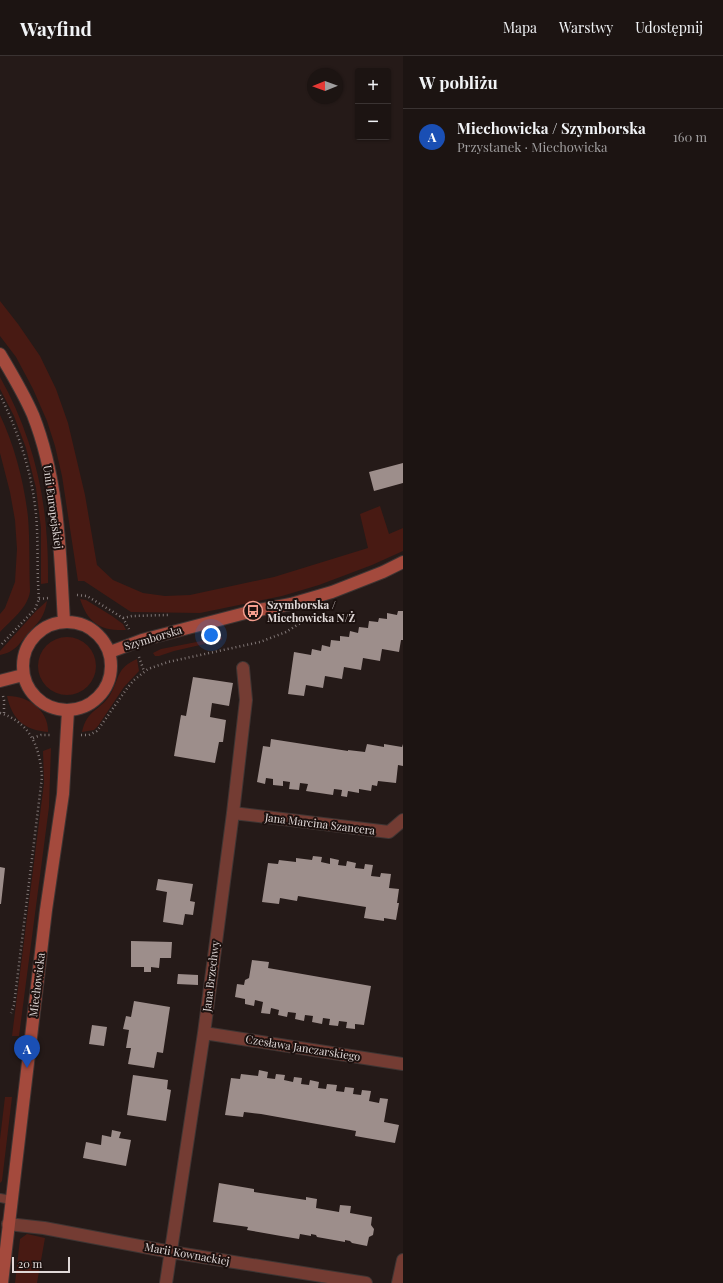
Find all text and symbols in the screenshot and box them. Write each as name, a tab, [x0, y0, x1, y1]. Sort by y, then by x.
text: Wayfind	[20, 15, 92, 41]
text: Mapa	[503, 18, 537, 37]
text: Warstwy	[559, 18, 613, 37]
text: Udostępnij	[635, 18, 703, 37]
north arrow	[307, 68, 343, 104]
map controls	[355, 68, 391, 140]
button: +	[355, 68, 391, 104]
text: W pobliżu	[419, 71, 498, 93]
button: −	[355, 104, 391, 140]
text: Miechowicka / Szymborska	[457, 118, 646, 138]
text: A	[428, 128, 436, 145]
text: 160 m	[673, 128, 707, 145]
text: Przystanek · Miechowicka	[457, 138, 608, 155]
street label: Unii Europejskiej	[40, 464, 67, 550]
place label: Szymborska / Miechowicka N/Ż	[267, 597, 356, 625]
bus stop icon: Szymborska / Miechowicka N/Ż	[242, 600, 264, 622]
street label: Szymborska	[122, 621, 184, 653]
your location	[201, 625, 221, 645]
street label: Jana Marcina Szancera	[263, 809, 377, 838]
street label: Jana Brzechwy	[199, 939, 222, 1013]
street label: Miechowicka	[25, 951, 48, 1018]
street label: Czesława Janczarskiego	[245, 1031, 362, 1064]
pin: A	[14, 1035, 40, 1068]
street label: Marii Kownackiej	[143, 1239, 231, 1268]
scale bar	[12, 1255, 70, 1274]
text: 20 m	[18, 1256, 42, 1271]

